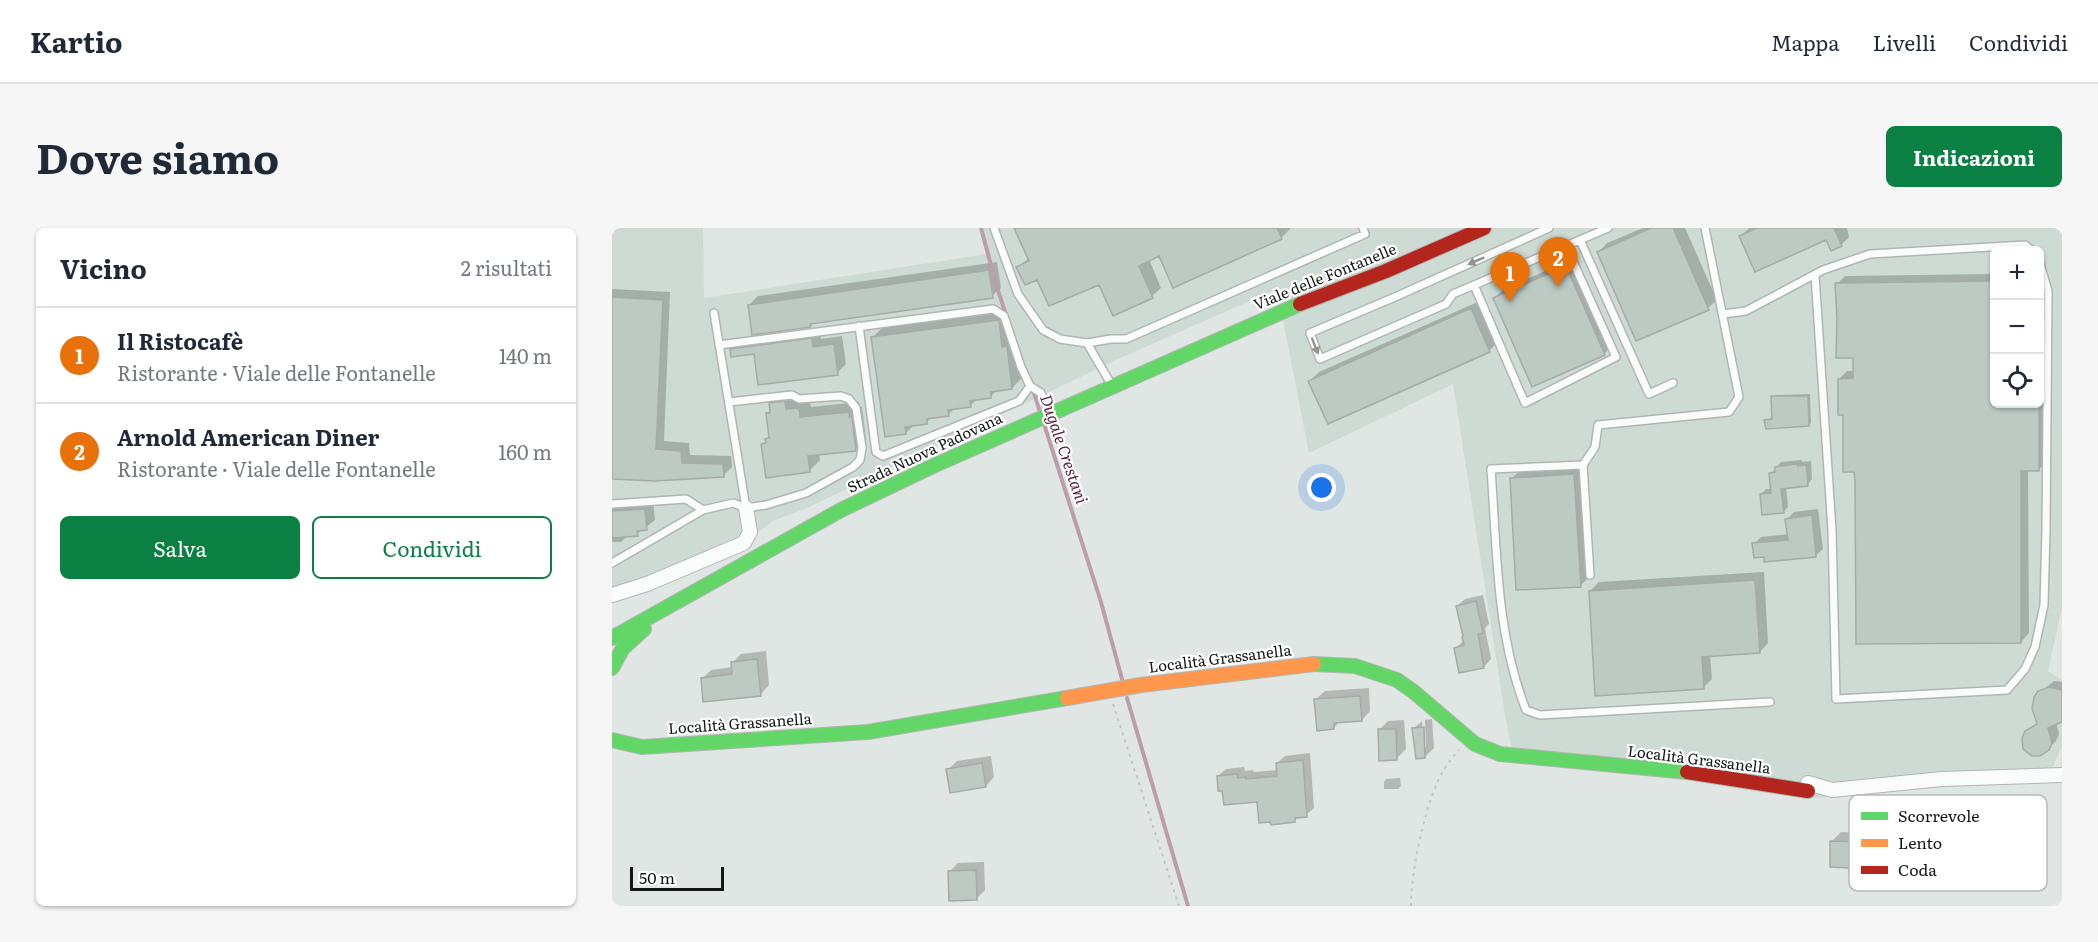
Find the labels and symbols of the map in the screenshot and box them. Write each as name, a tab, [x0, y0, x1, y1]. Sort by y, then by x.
street label: Viale delle Fontanelle	[1249, 236, 1400, 315]
pin: 2	[1538, 238, 1578, 287]
pin: 1	[1490, 253, 1530, 302]
one-way arrow	[1468, 256, 1485, 265]
one-way arrow	[1310, 337, 1320, 355]
water label: Dugale Crestani	[1035, 391, 1095, 507]
street label: Strada Nuova Padovana	[843, 405, 1007, 498]
your location	[1307, 473, 1336, 502]
street label: Località Grassanella	[1147, 637, 1293, 678]
street label: Località Grassanella	[667, 706, 813, 739]
street label: Località Grassanella	[1626, 738, 1773, 779]
legend	[1849, 795, 2047, 891]
text: Scorrevole	[1898, 803, 1979, 827]
text: Lento	[1898, 830, 1942, 854]
text: Coda	[1898, 857, 1937, 881]
scale bar	[630, 864, 724, 892]

